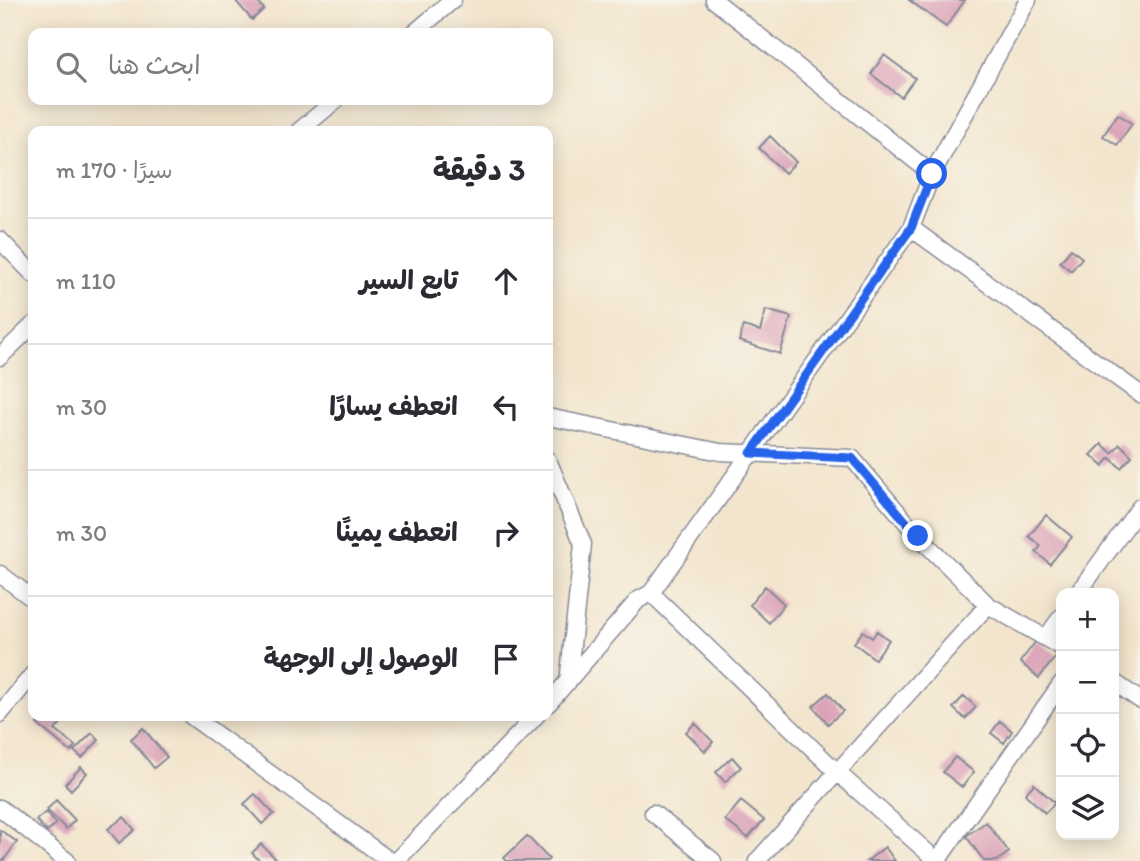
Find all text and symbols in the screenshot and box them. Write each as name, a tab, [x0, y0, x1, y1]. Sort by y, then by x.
search box	[28, 28, 553, 105]
icon: search	[52, 48, 90, 86]
text: ابحث هنا	[108, 49, 201, 81]
text: 3 دقيقة	[433, 151, 525, 188]
text: سيرًا · 170 m	[56, 156, 173, 184]
route start	[916, 158, 947, 189]
icon: ahead	[487, 262, 525, 300]
text: تابع السير	[360, 264, 458, 296]
text: 110 m	[56, 267, 116, 295]
icon: left	[487, 388, 525, 426]
text: انعطف يسارًا	[329, 390, 458, 422]
text: 30 m	[56, 393, 107, 421]
icon: right	[487, 514, 525, 552]
text: انعطف يمينًا	[336, 516, 458, 548]
text: 30 m	[56, 519, 107, 547]
route end	[902, 520, 933, 551]
map controls	[1056, 588, 1119, 840]
button: +	[1056, 588, 1119, 651]
icon: arrive	[487, 640, 525, 678]
text: الوصول إلى الوجهة	[264, 642, 458, 674]
button: −	[1056, 651, 1119, 714]
button: locate	[1056, 714, 1119, 777]
button: layers	[1056, 777, 1119, 840]

